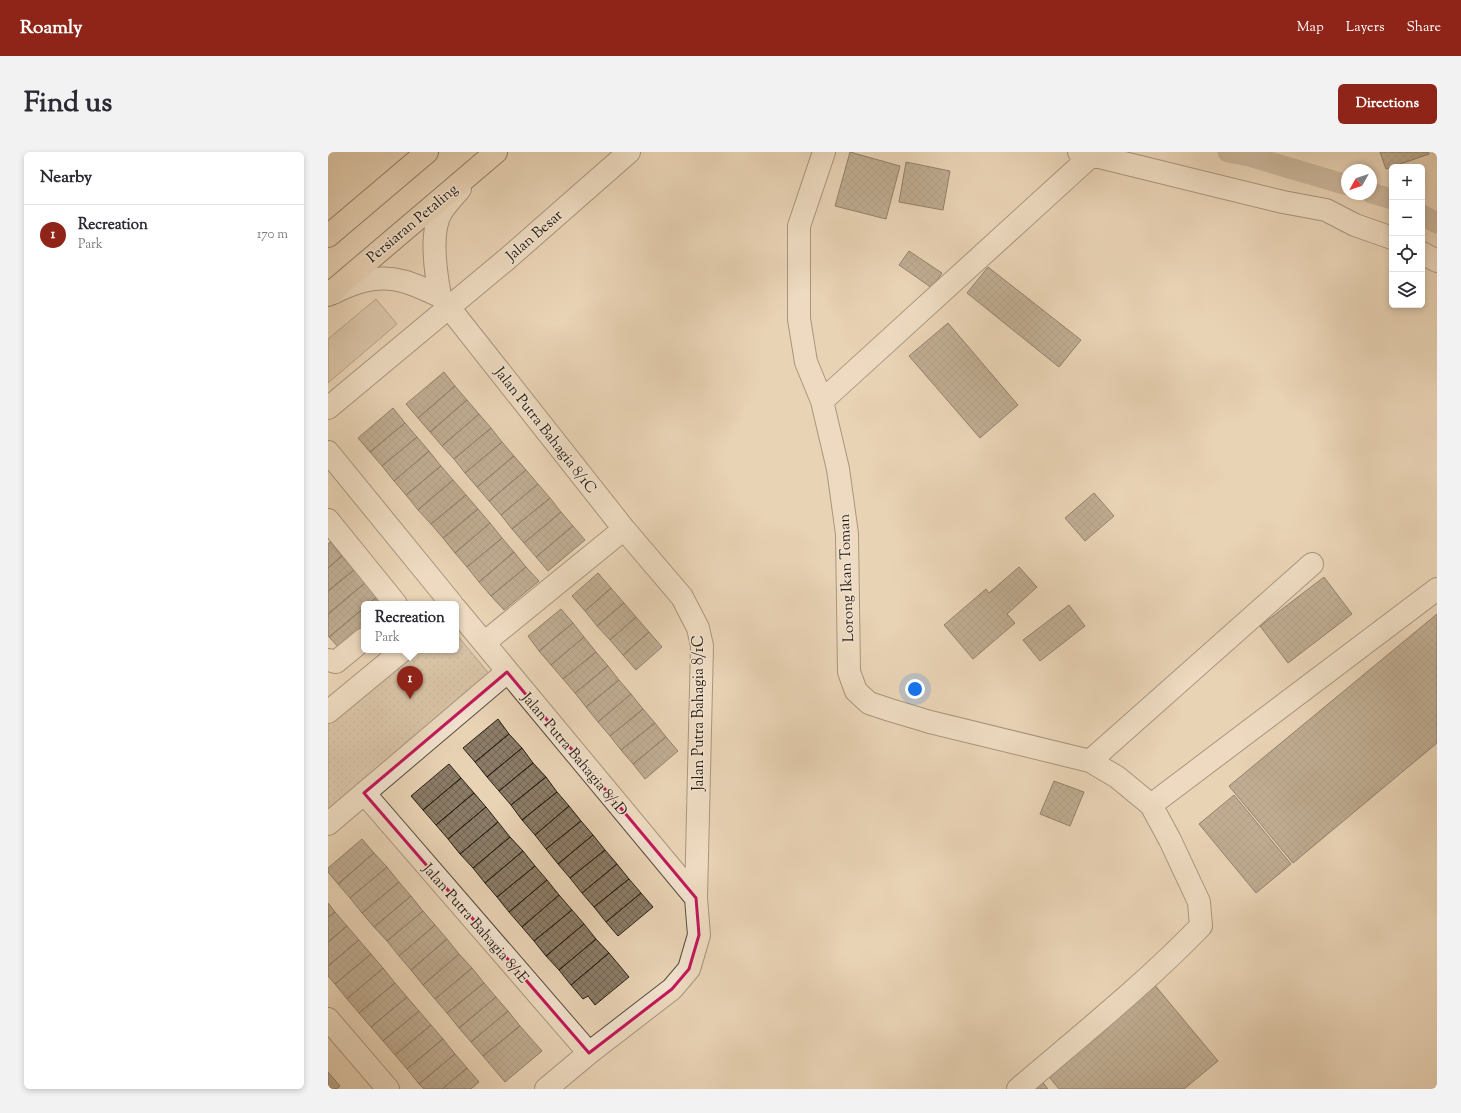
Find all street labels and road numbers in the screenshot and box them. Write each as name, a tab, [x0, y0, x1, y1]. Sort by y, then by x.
street label: Persiaran Petaling	[363, 180, 463, 269]
street label: Jalan Besar	[501, 205, 568, 267]
street label: Jalan Putra Bahagia 8/1C	[488, 362, 601, 499]
street label: Lorong Ikan Toman	[835, 513, 860, 642]
street label: Jalan Putra Bahagia 8/1C	[689, 635, 710, 792]
street label: Jalan Putra Bahagia 8/1D	[515, 688, 632, 821]
street label: Jalan Putra Bahagia 8/1E	[416, 859, 533, 988]

